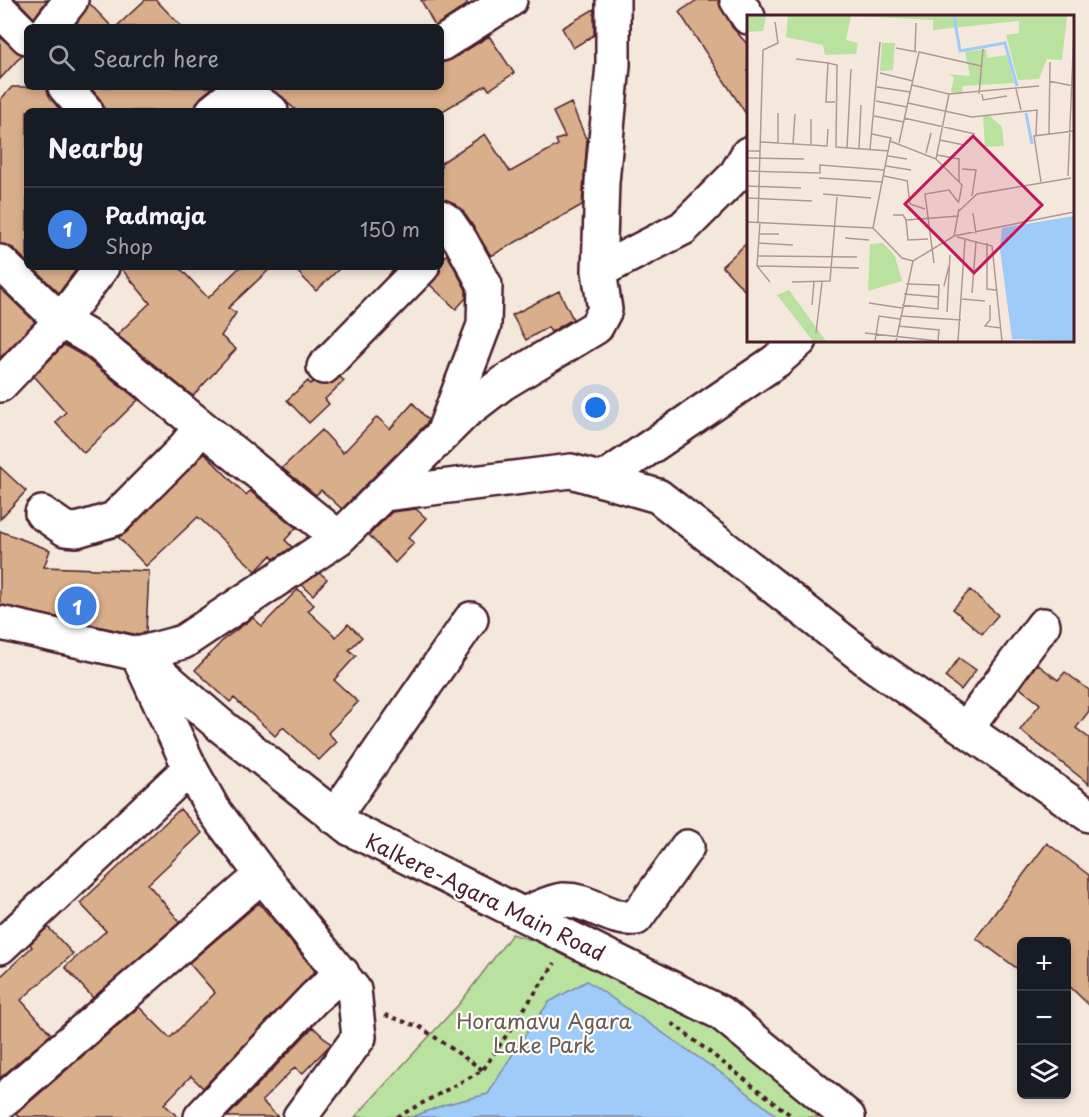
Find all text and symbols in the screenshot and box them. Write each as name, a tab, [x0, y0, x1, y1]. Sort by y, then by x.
inset map	[747, 15, 1074, 342]
search box	[24, 24, 444, 90]
icon: search	[45, 41, 78, 74]
text: Search here	[93, 41, 219, 74]
text: Nearby	[48, 128, 143, 167]
text: Padmaja	[105, 198, 206, 231]
text: 1	[63, 214, 72, 244]
text: 150 m	[360, 214, 420, 244]
text: Shop	[105, 231, 153, 261]
your location	[581, 393, 610, 422]
pin: 1	[58, 584, 97, 628]
street label: Kalkere-Agara Main Road	[361, 824, 611, 968]
map controls	[1017, 937, 1071, 1099]
button: +	[1017, 937, 1071, 991]
button: −	[1017, 991, 1071, 1045]
park label: Horamavu Agara Lake Park	[456, 1004, 633, 1060]
button: layers	[1017, 1045, 1071, 1099]

